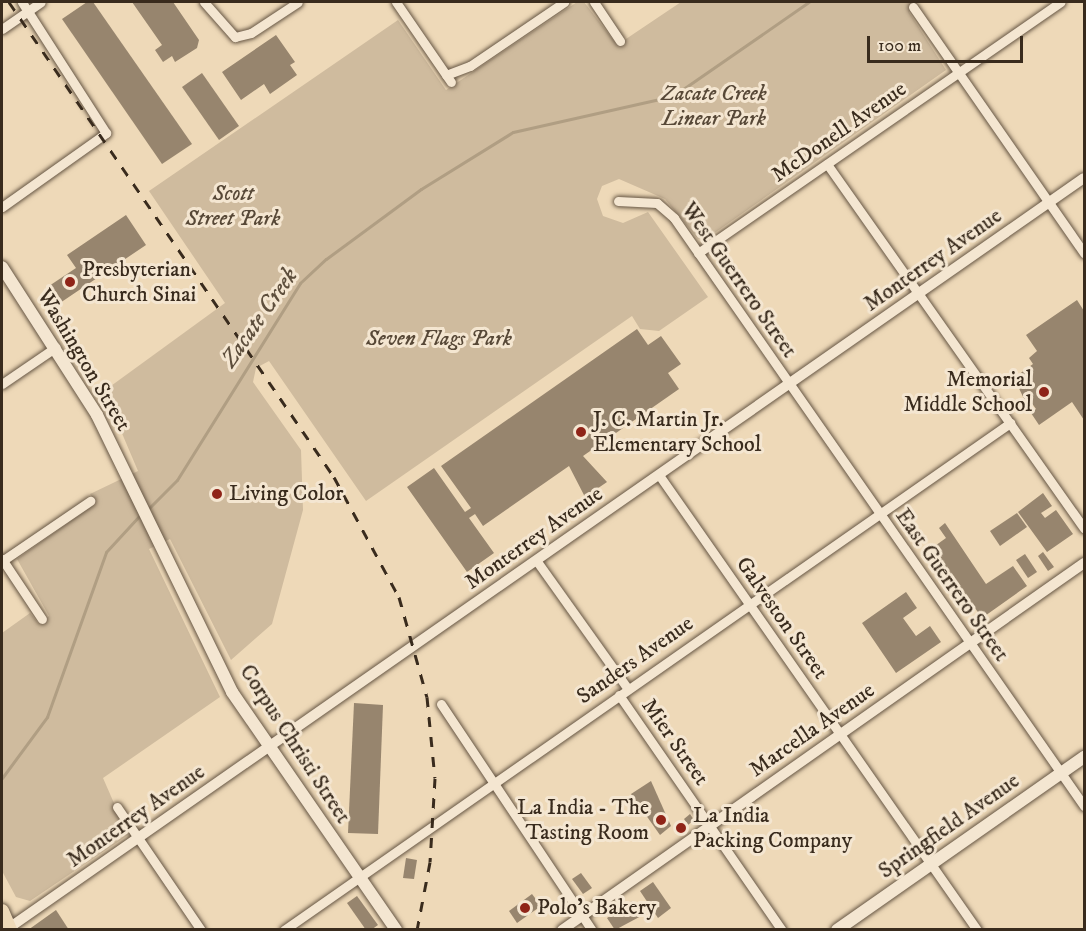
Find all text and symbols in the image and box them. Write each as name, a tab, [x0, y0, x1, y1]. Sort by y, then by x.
scale bar	[870, 24, 1026, 62]
text: 100 m	[878, 35, 921, 57]
street label: McDonell Avenue	[767, 76, 911, 188]
park label: Zacate Creek Linear Park	[661, 80, 767, 132]
park label: Scott Street Park	[186, 180, 280, 231]
street label: West Guerrero Street	[676, 197, 802, 363]
street label: Monterrey Avenue	[859, 203, 1007, 317]
place label: Presbyterian Church Sinai	[82, 256, 196, 308]
water label: Zacate Creek	[215, 263, 305, 373]
marker: Presbyterian Church Sinai	[63, 275, 77, 289]
street label: Washington Street	[31, 284, 137, 436]
park label: Seven Flags Park	[366, 326, 512, 352]
place label: Memorial Middle School	[904, 366, 1032, 418]
marker: Memorial Middle School	[1037, 385, 1051, 399]
place label: J. C. Martin Jr. Elementary School	[593, 406, 761, 458]
marker: J. C. Martin Jr. Elementary School	[574, 425, 588, 439]
place label: Living Color	[229, 481, 343, 507]
street label: Monterrey Avenue	[460, 481, 608, 595]
marker: Living Color	[210, 487, 224, 501]
street label: East Guerrero Street	[889, 504, 1015, 666]
street label: Galveston Street	[730, 552, 834, 684]
street label: Sanders Avenue	[572, 610, 698, 710]
street label: Corpus Christi Street	[234, 660, 356, 828]
street label: Marcella Avenue	[744, 677, 880, 783]
street label: Mier Street	[636, 694, 714, 790]
street label: Monterrey Avenue	[62, 759, 210, 873]
street label: Springfield Avenue	[874, 768, 1024, 884]
place label: La India - The Tasting Room	[517, 794, 649, 846]
place label: La India Packing Company	[693, 802, 852, 854]
marker: La India - The Tasting Room	[654, 813, 668, 827]
marker: La India Packing Company	[674, 821, 688, 835]
place label: Polo's Bakery	[537, 895, 656, 921]
marker: Polo's Bakery	[518, 901, 532, 915]

